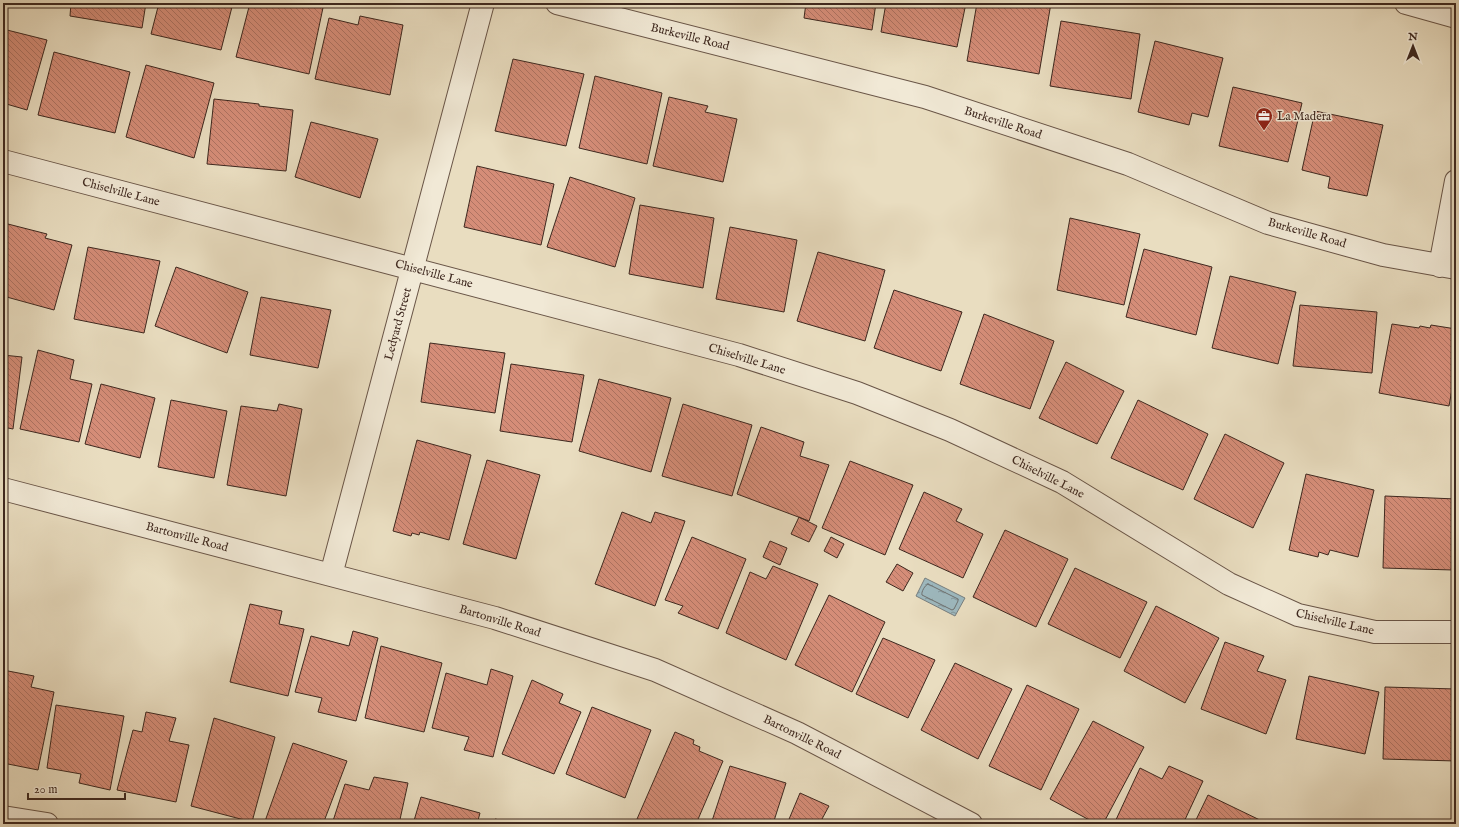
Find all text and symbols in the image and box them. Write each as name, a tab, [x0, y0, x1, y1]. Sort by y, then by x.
street label: Burkeville Road	[649, 20, 732, 54]
north arrow	[1393, 26, 1433, 66]
text: N	[1407, 30, 1418, 44]
street label: Burkeville Road	[962, 103, 1044, 143]
office icon: La Madera	[1254, 106, 1274, 131]
place label: La Madera	[1277, 109, 1332, 124]
street label: Chiselville Lane	[80, 174, 162, 210]
street label: Burkeville Road	[1266, 215, 1348, 251]
street label: Chiselville Lane	[393, 256, 475, 292]
street label: Ledyard Street	[381, 286, 415, 362]
street label: Chiselville Lane	[707, 340, 788, 378]
street label: Chiselville Lane	[1009, 452, 1087, 502]
street label: Bartonville Road	[144, 519, 230, 555]
street label: Bartonville Road	[457, 601, 543, 641]
street label: Chiselville Lane	[1294, 606, 1376, 638]
street label: Bartonville Road	[761, 712, 844, 763]
scale bar	[28, 775, 125, 801]
text: 20 m	[34, 782, 57, 797]

